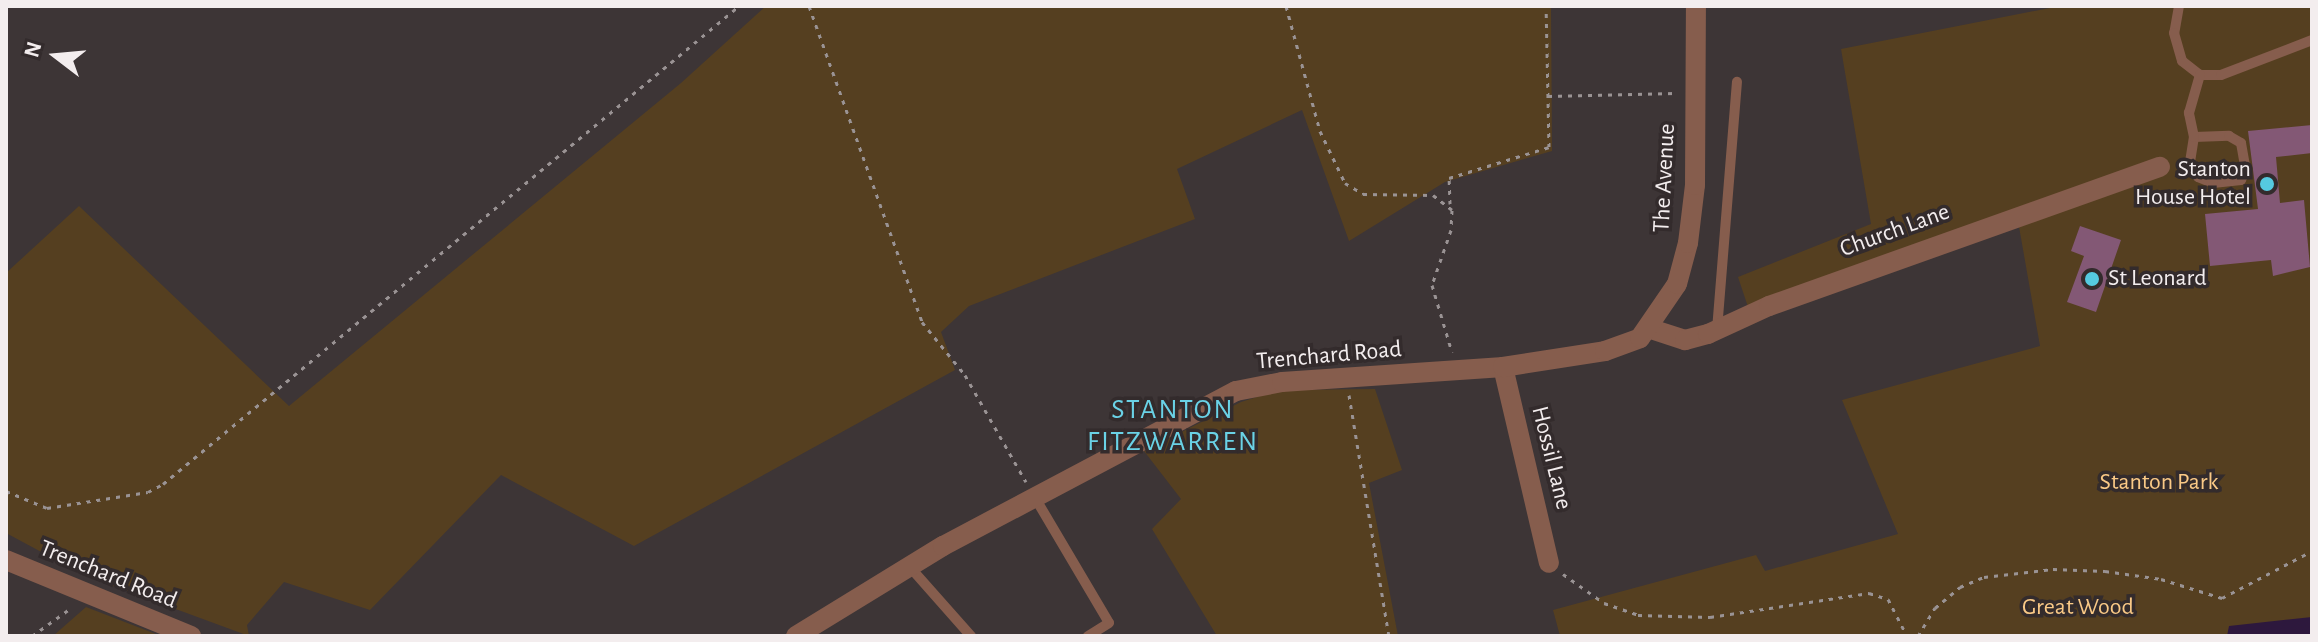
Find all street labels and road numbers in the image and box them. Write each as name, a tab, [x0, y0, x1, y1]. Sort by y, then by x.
street label: The Avenue	[1648, 123, 1682, 233]
street label: Church Lane	[1836, 198, 1954, 264]
street label: Trenchard Road	[1255, 335, 1403, 377]
street label: Hossil Lane	[1524, 403, 1578, 513]
street label: Trenchard Road	[35, 534, 181, 616]

